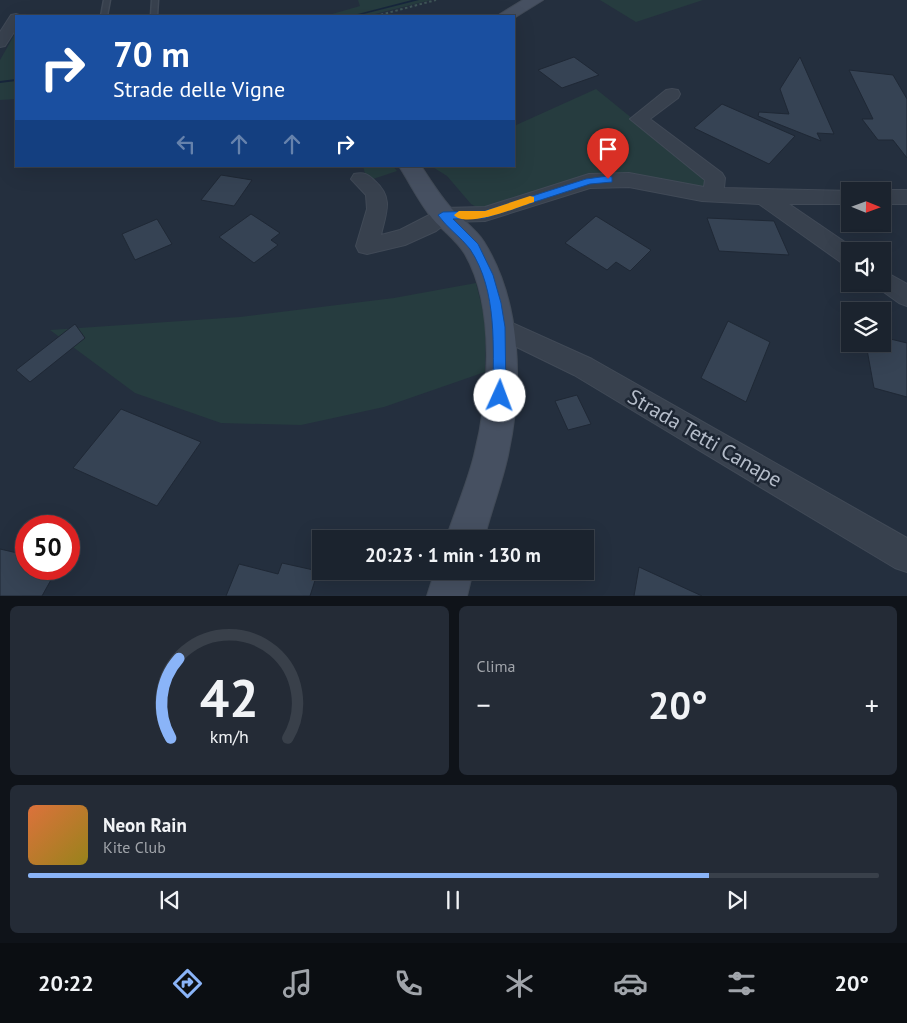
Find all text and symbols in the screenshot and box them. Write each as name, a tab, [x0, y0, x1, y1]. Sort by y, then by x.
text: 70 m	[113, 31, 190, 77]
icon: right	[30, 35, 95, 100]
text: Strade delle Vigne	[113, 75, 285, 103]
pin	[587, 128, 629, 179]
icon: left	[172, 130, 200, 158]
icon: ahead	[225, 130, 253, 158]
icon: ahead	[278, 130, 306, 158]
icon: right	[331, 130, 359, 158]
icon: arrive	[594, 135, 622, 163]
north arrow	[841, 182, 891, 232]
map controls	[841, 182, 891, 352]
button: sound	[841, 242, 891, 292]
button: layers	[841, 302, 891, 352]
position arrow	[473, 369, 525, 421]
street label: Strada Tetti Canape	[623, 383, 787, 493]
speed limit sign: 50	[15, 515, 80, 580]
text: 20:23 · 1 min · 130 m	[365, 543, 541, 567]
text: Clima	[477, 656, 516, 676]
text: 42	[200, 664, 259, 731]
text: 20°	[648, 680, 708, 729]
text: −	[477, 686, 491, 723]
text: +	[865, 686, 879, 723]
text: km/h	[210, 725, 249, 748]
text: Neon Rain	[103, 813, 187, 837]
text: Kite Club	[103, 837, 166, 857]
icon: previous	[156, 886, 184, 914]
icon: pause	[439, 886, 467, 914]
icon: next	[723, 886, 751, 914]
icon: directions	[170, 966, 205, 1001]
icon: music	[280, 966, 315, 1001]
icon: phone	[391, 966, 426, 1001]
icon: climate	[502, 966, 537, 1001]
icon: car	[613, 966, 648, 1001]
icon: filters	[724, 966, 759, 1001]
text: 20:22	[38, 969, 94, 997]
text: 20°	[834, 969, 869, 997]

